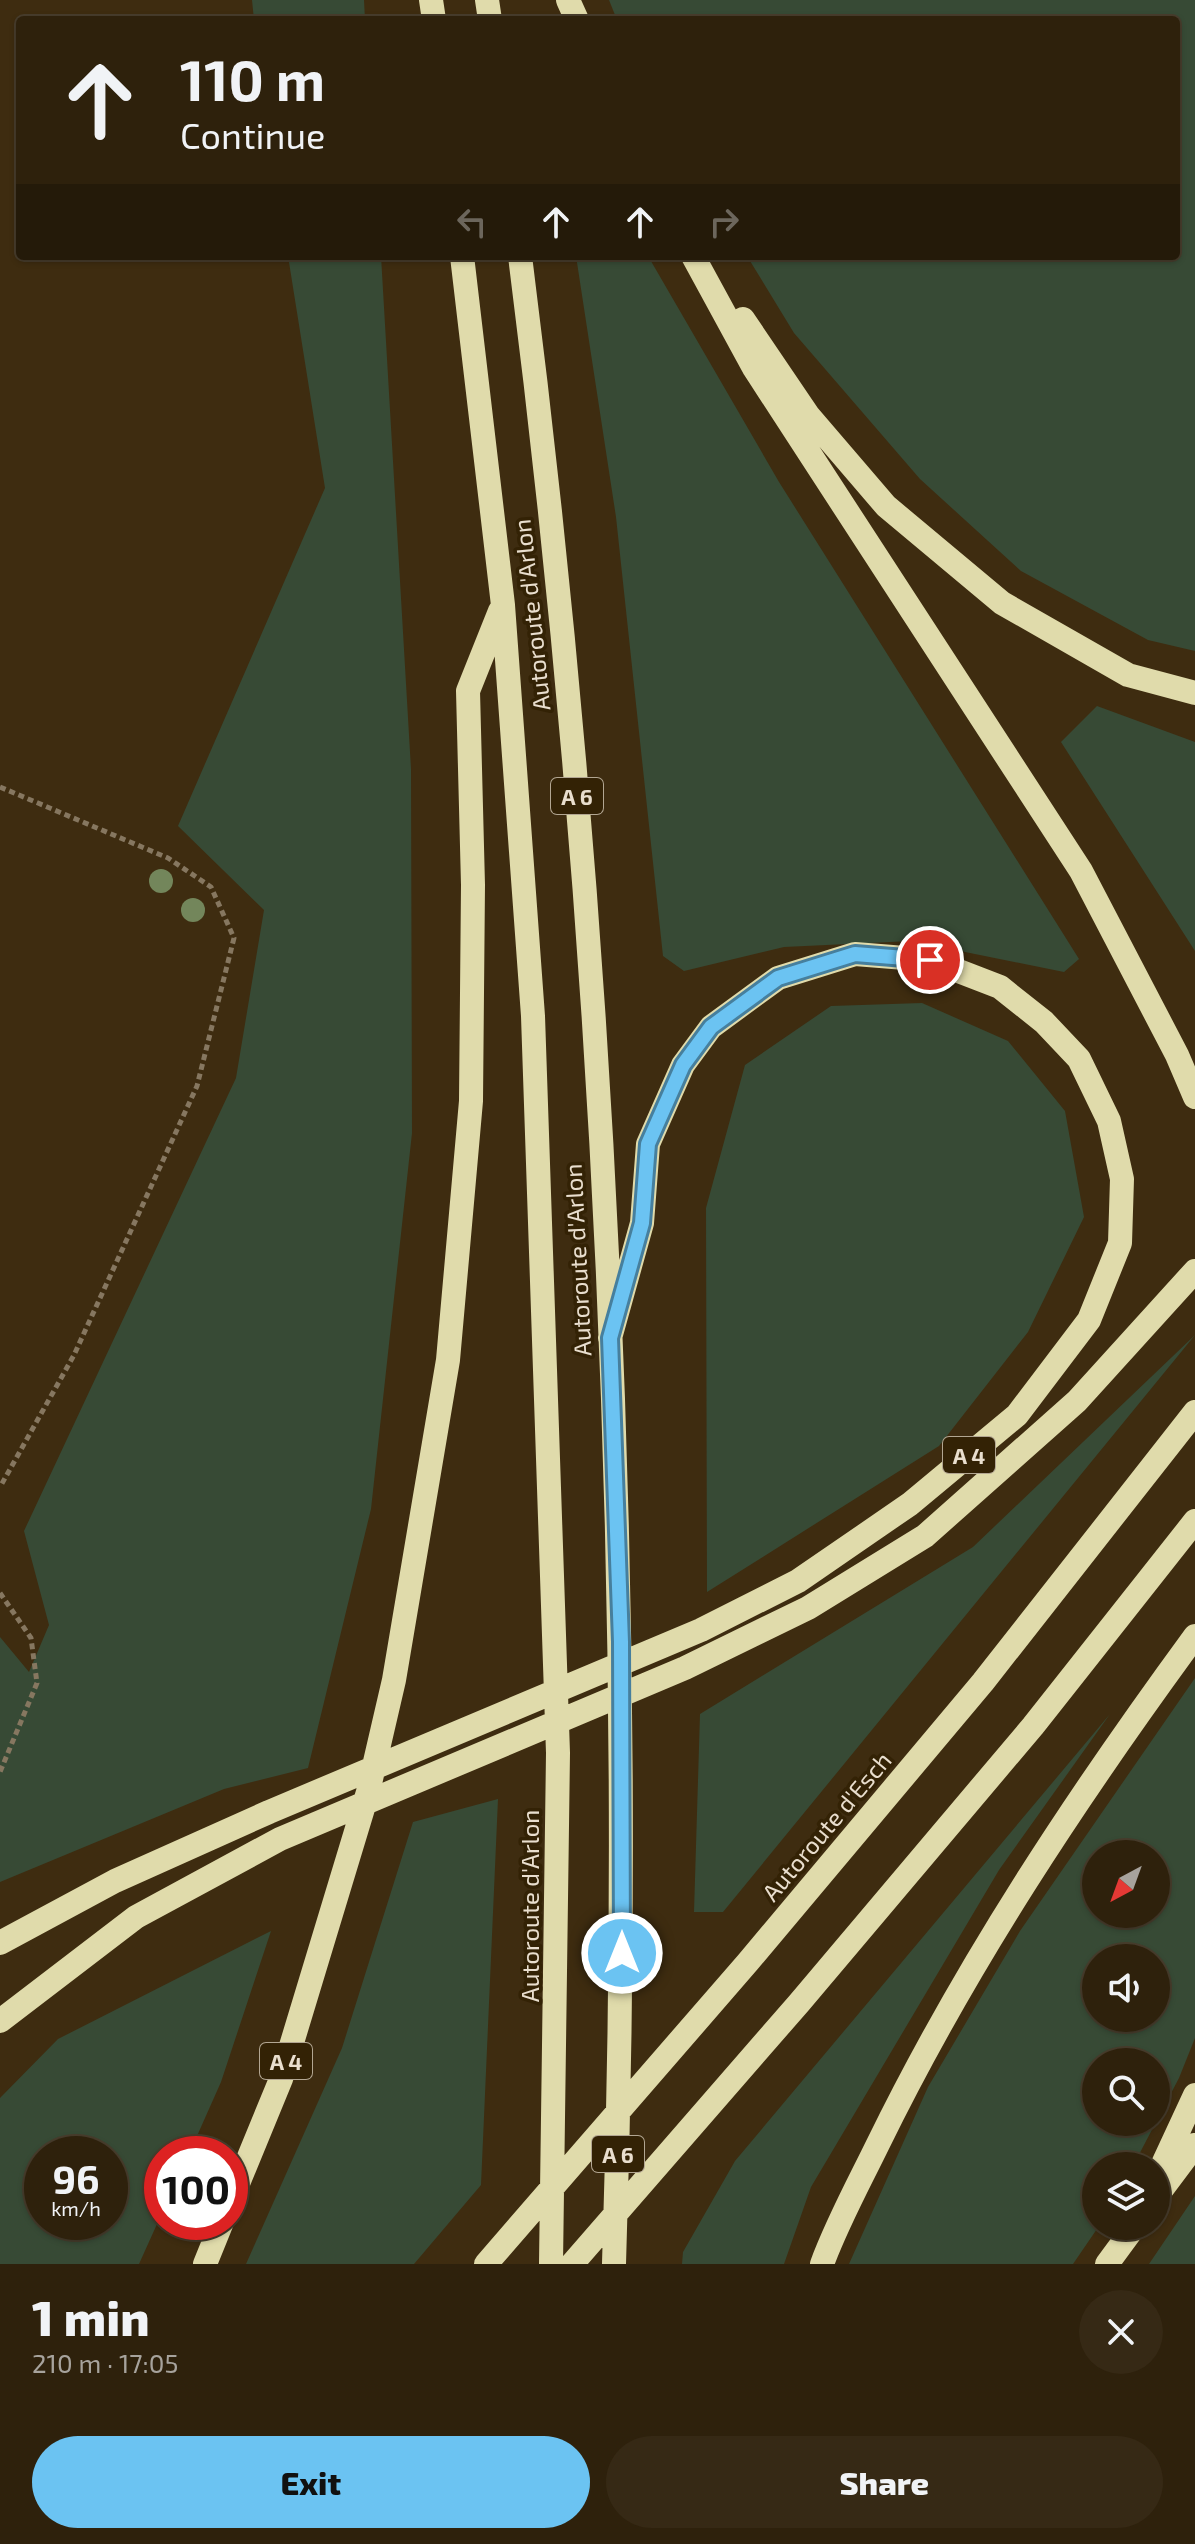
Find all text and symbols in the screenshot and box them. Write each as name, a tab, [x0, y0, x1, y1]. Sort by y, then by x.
text: 110 m	[180, 45, 325, 112]
icon: ahead	[48, 48, 152, 152]
text: Continue	[180, 113, 325, 156]
icon: left	[450, 200, 494, 244]
icon: ahead	[534, 200, 578, 244]
icon: ahead	[618, 200, 662, 244]
icon: right	[702, 200, 746, 244]
street label: Autoroute d'Arlon	[507, 518, 555, 712]
road number: A 6	[551, 778, 603, 814]
pin	[896, 926, 964, 994]
icon: arrive	[908, 938, 952, 982]
street label: Autoroute d'Arlon	[557, 1163, 597, 1357]
road number: A 4	[943, 1437, 995, 1473]
street label: Autoroute d'Esch	[755, 1746, 897, 1906]
street label: Autoroute d'Arlon	[515, 1810, 544, 2002]
north arrow	[1082, 1840, 1170, 1928]
map controls	[1082, 1840, 1170, 2240]
position arrow	[580, 1911, 664, 1995]
button: sound	[1082, 1944, 1170, 2032]
road number: A 4	[260, 2043, 312, 2079]
button: search	[1082, 2048, 1170, 2136]
speed limit sign: 100	[144, 2136, 248, 2240]
road number: A 6	[592, 2136, 644, 2172]
button: layers	[1082, 2152, 1170, 2240]
text: 96	[52, 2154, 100, 2202]
text: km/h	[51, 2196, 101, 2220]
text: 1 min	[32, 2288, 150, 2346]
button: close	[1079, 2290, 1163, 2374]
text: 210 m · 17:05	[32, 2347, 178, 2378]
button: Exit	[32, 2436, 590, 2528]
button: Share	[606, 2436, 1163, 2528]

